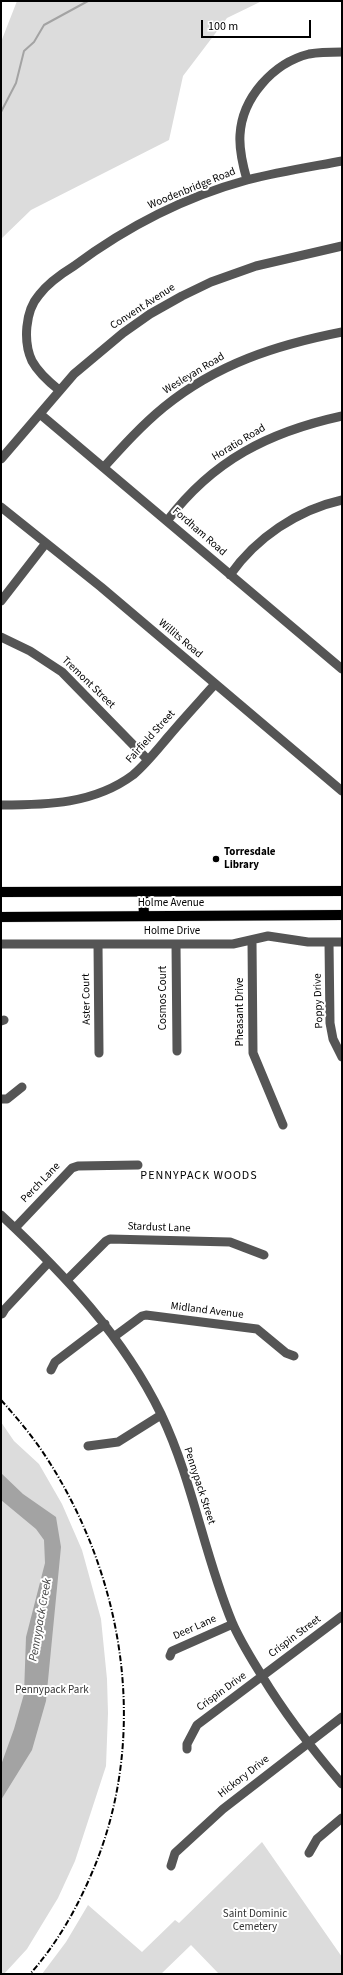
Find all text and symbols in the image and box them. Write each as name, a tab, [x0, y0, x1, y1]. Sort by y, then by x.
scale bar	[203, 12, 313, 38]
text: 100 m	[208, 18, 238, 35]
street label: Woodenbridge Road	[146, 165, 238, 213]
street label: Convent Avenue	[108, 281, 178, 333]
street label: Wesleyan Road	[161, 350, 227, 398]
street label: Horatio Road	[210, 422, 268, 464]
street label: Fordham Road	[169, 505, 229, 559]
street label: Willits Road	[155, 617, 205, 661]
street label: Tremont Street	[59, 654, 117, 712]
street label: Fairfield Street	[124, 708, 178, 766]
place label: Torresdale Library	[224, 846, 276, 872]
marker: Torresdale Library	[211, 854, 221, 864]
street label: Holme Avenue	[138, 897, 204, 911]
street label: Holme Drive	[144, 925, 200, 939]
street label: Cosmos Court	[157, 966, 171, 1030]
street label: Aster Court	[80, 973, 94, 1025]
street label: Poppy Drive	[311, 973, 327, 1029]
street label: Pheasant Drive	[234, 978, 248, 1046]
street label: Perch Lane	[19, 1160, 63, 1206]
district label: PENNYPACK WOODS	[140, 1169, 258, 1183]
street label: Stardust Lane	[127, 1220, 191, 1236]
street label: Midland Avenue	[170, 1300, 244, 1322]
street label: Pennypack Street	[180, 1446, 218, 1526]
water label: Pennypack Creek	[27, 1577, 55, 1663]
street label: Deer Lane	[171, 1613, 219, 1643]
street label: Crispin Street	[266, 1613, 324, 1661]
street label: Crispin Drive	[195, 1670, 249, 1714]
park label: Pennypack Park	[15, 1684, 89, 1698]
street label: Hickory Drive	[216, 1753, 272, 1801]
park label: Saint Dominic Cemetery	[223, 1908, 287, 1934]

